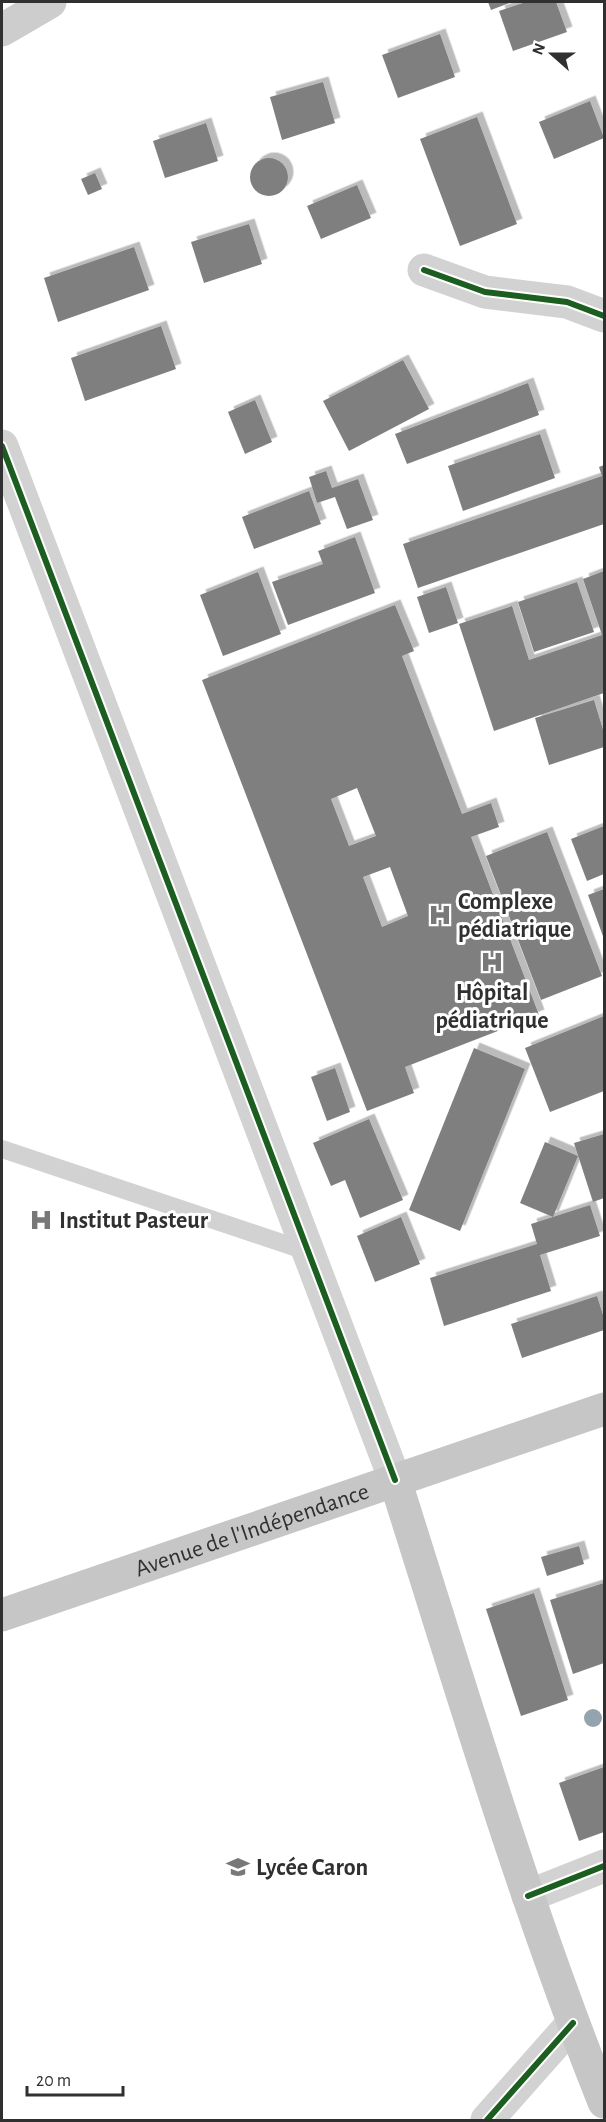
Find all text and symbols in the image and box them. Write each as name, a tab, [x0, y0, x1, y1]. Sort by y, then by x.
north arrow	[522, 24, 582, 84]
text: N	[529, 41, 548, 57]
place label: Complexe pédiatrique	[458, 890, 571, 942]
hospital icon: Complexe pédiatrique	[427, 902, 453, 928]
hospital icon: Hôpital pédiatrique	[479, 949, 505, 975]
place label: Hôpital pédiatrique	[435, 981, 549, 1033]
hospital icon: Institut Pasteur	[28, 1207, 54, 1233]
place label: Institut Pasteur	[59, 1209, 209, 1233]
street label: Avenue de l'Indépendance	[132, 1479, 372, 1582]
school or university icon: Lycée Caron	[225, 1854, 251, 1880]
place label: Lycée Caron	[256, 1856, 368, 1880]
scale bar	[27, 2059, 123, 2097]
text: 20 m	[36, 2072, 71, 2090]

